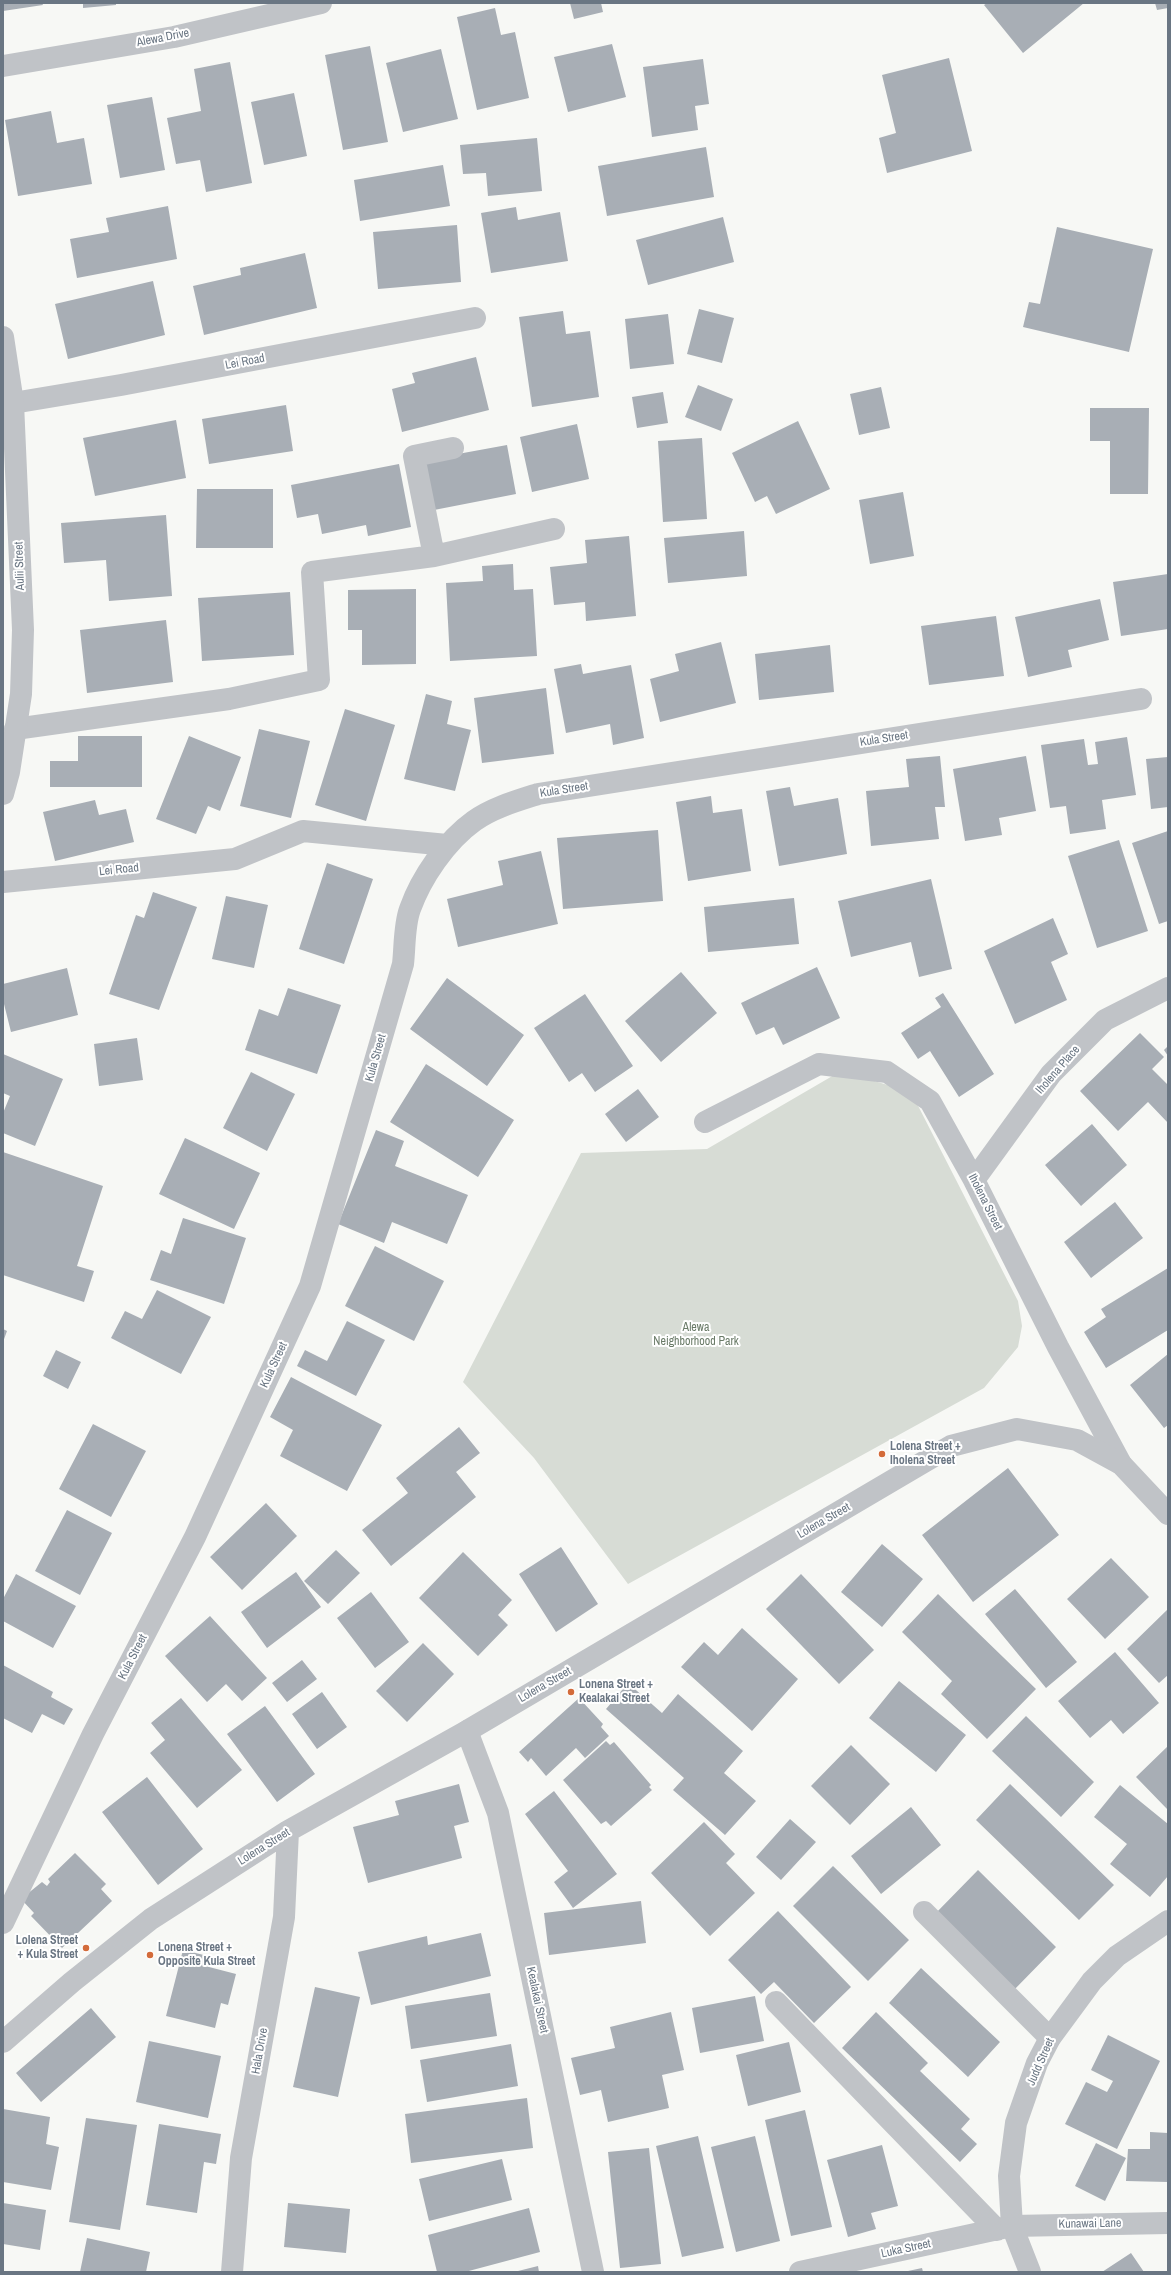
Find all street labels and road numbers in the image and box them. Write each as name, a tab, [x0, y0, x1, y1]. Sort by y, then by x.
street label: Alewa Drive	[136, 26, 190, 50]
street label: Lei Road	[224, 351, 266, 373]
street label: Aulii Street	[12, 541, 28, 591]
street label: Kula Street	[859, 728, 909, 750]
street label: Kula Street	[539, 779, 589, 801]
street label: Lei Road	[98, 861, 140, 879]
street label: Kula Street	[362, 1033, 390, 1083]
street label: Iholena Place	[1033, 1043, 1083, 1097]
street label: Iholena Street	[965, 1171, 1005, 1233]
street label: Kula Street	[257, 1340, 291, 1390]
street label: Lolena Street	[795, 1500, 853, 1542]
street label: Kula Street	[116, 1632, 150, 1682]
street label: Lolena Street	[516, 1664, 574, 1706]
street label: Lolena Street	[235, 1825, 293, 1869]
street label: Kealakai Street	[523, 1966, 551, 2034]
street label: Hala Drive	[249, 2027, 271, 2075]
street label: Judd Street	[1024, 2036, 1058, 2088]
street label: Kunawai Lane	[1058, 2216, 1122, 2232]
street label: Luka Street	[880, 2237, 932, 2261]

